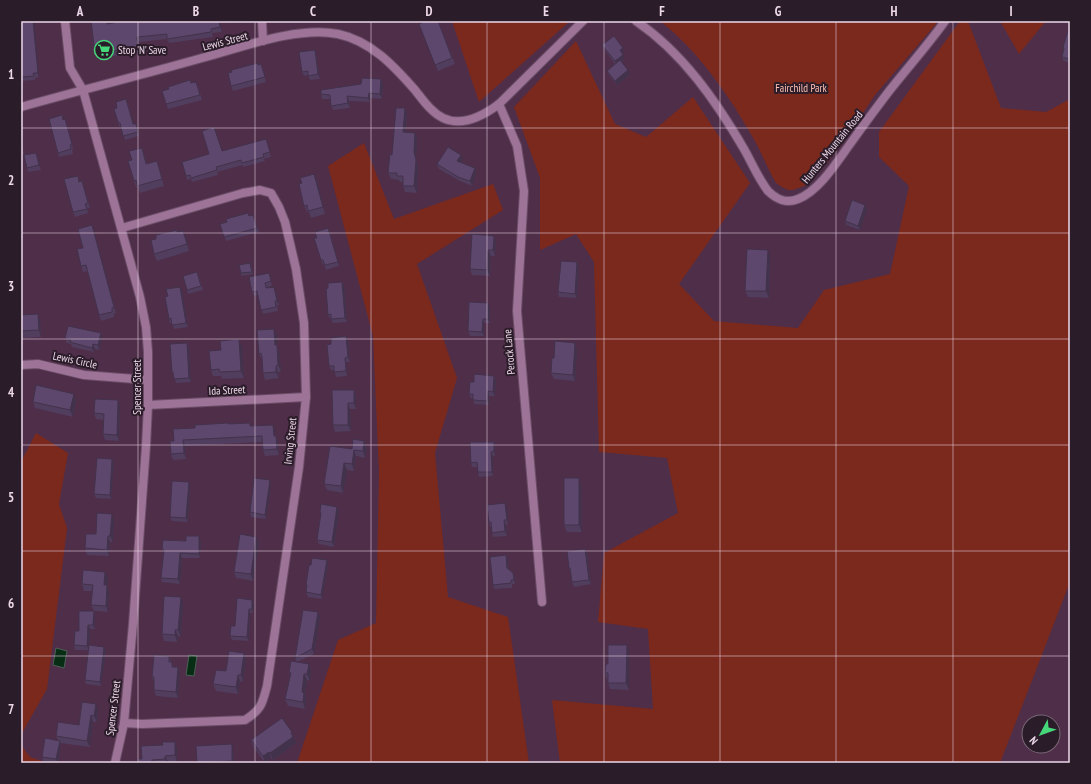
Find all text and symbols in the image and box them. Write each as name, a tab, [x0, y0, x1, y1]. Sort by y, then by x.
text: A	[76, 3, 84, 20]
text: B	[193, 3, 199, 20]
text: C	[310, 3, 316, 20]
text: D	[426, 3, 433, 20]
text: E	[543, 3, 549, 20]
text: F	[659, 3, 665, 20]
text: G	[775, 3, 782, 20]
text: H	[891, 3, 898, 20]
text: I	[1009, 3, 1013, 20]
street label: Lewis Street	[201, 28, 249, 54]
supermarket icon: Stop 'N' Save	[93, 39, 115, 61]
place label: Stop 'N' Save	[118, 43, 167, 57]
text: 1	[8, 66, 14, 83]
park label: Fairchild Park	[775, 81, 827, 95]
street label: Hunters Mountain Road	[799, 108, 866, 186]
text: 2	[8, 172, 14, 189]
text: 3	[8, 278, 14, 295]
street label: Perock Lane	[500, 328, 518, 375]
street label: Lewis Circle	[52, 348, 99, 372]
street label: Spencer Street	[130, 359, 144, 415]
street label: Ida Street	[208, 382, 246, 398]
text: 4	[8, 384, 15, 401]
street label: Irving Street	[281, 417, 299, 465]
text: 5	[8, 489, 14, 506]
text: 6	[8, 595, 14, 612]
street label: Spencer Street	[103, 680, 123, 736]
text: 7	[8, 701, 14, 718]
north arrow	[1021, 714, 1061, 754]
text: N	[1026, 734, 1041, 747]

